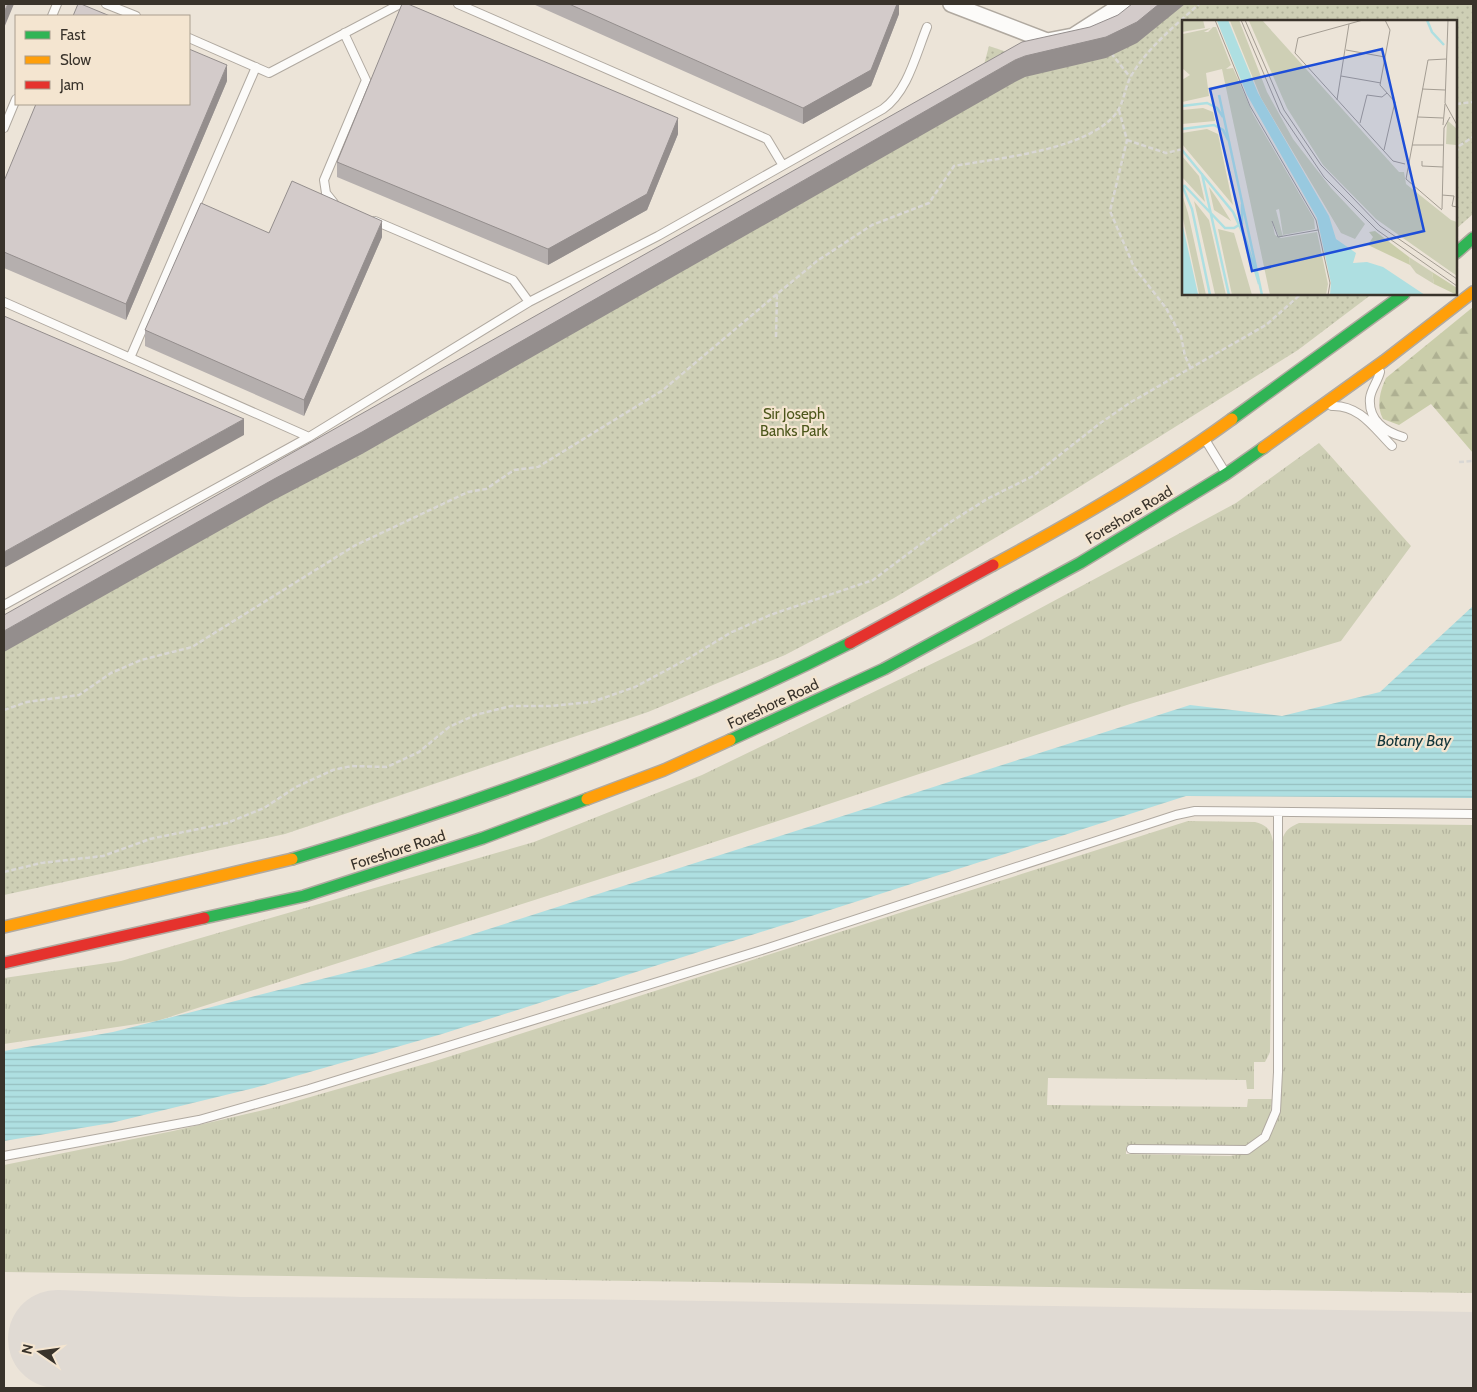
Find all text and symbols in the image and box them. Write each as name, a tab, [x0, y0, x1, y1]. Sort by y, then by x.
legend	[15, 15, 190, 105]
inset map	[1182, 20, 1457, 295]
text: Fast	[60, 26, 85, 44]
text: Slow	[60, 51, 91, 69]
text: Jam	[59, 76, 84, 94]
park label: Sir Joseph Banks Park	[760, 405, 828, 440]
street label: Foreshore Road	[1082, 482, 1176, 548]
street label: Foreshore Road	[725, 675, 821, 733]
water label: Botany Bay	[1377, 731, 1452, 750]
street label: Foreshore Road	[348, 826, 448, 874]
north arrow	[15, 1327, 65, 1377]
text: N	[17, 1342, 37, 1356]

